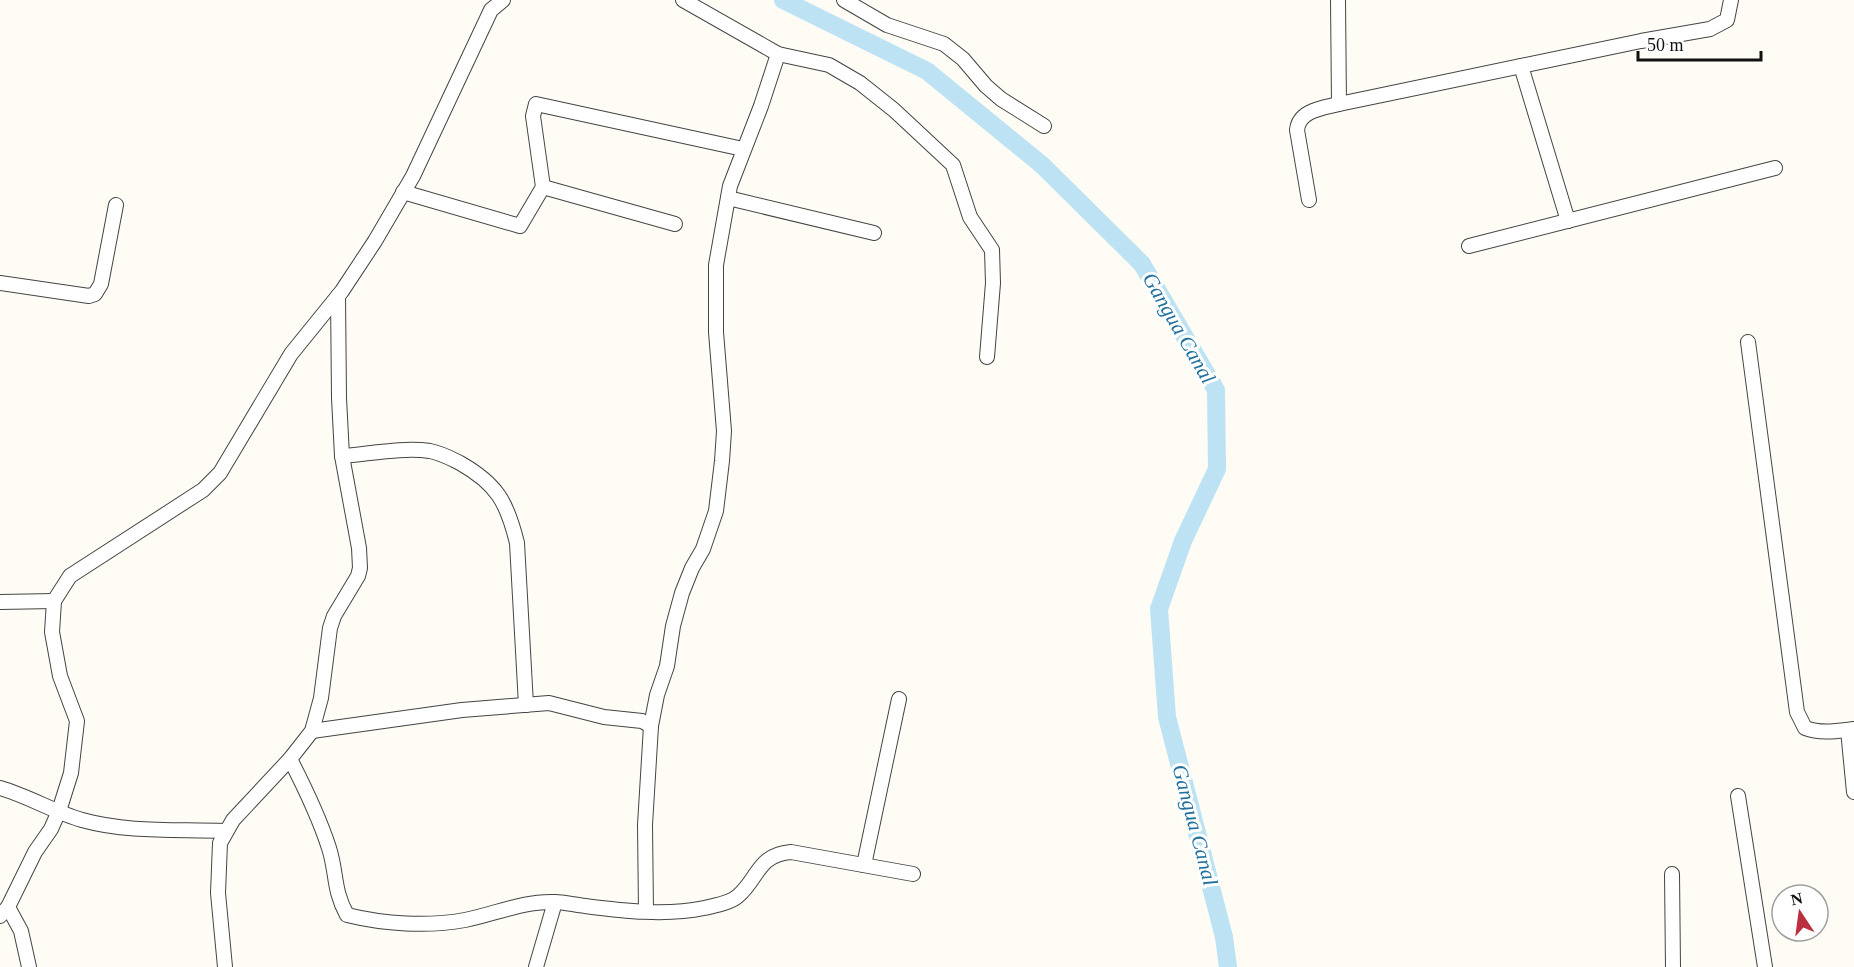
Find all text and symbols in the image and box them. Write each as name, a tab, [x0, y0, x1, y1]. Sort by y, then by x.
scale bar	[1638, 24, 1761, 62]
text: 50 m	[1647, 35, 1684, 55]
water label: Gangua Canal	[1138, 268, 1221, 388]
water label: Gangua Canal	[1167, 762, 1223, 888]
north arrow	[1770, 883, 1830, 943]
text: N	[1789, 889, 1805, 908]

